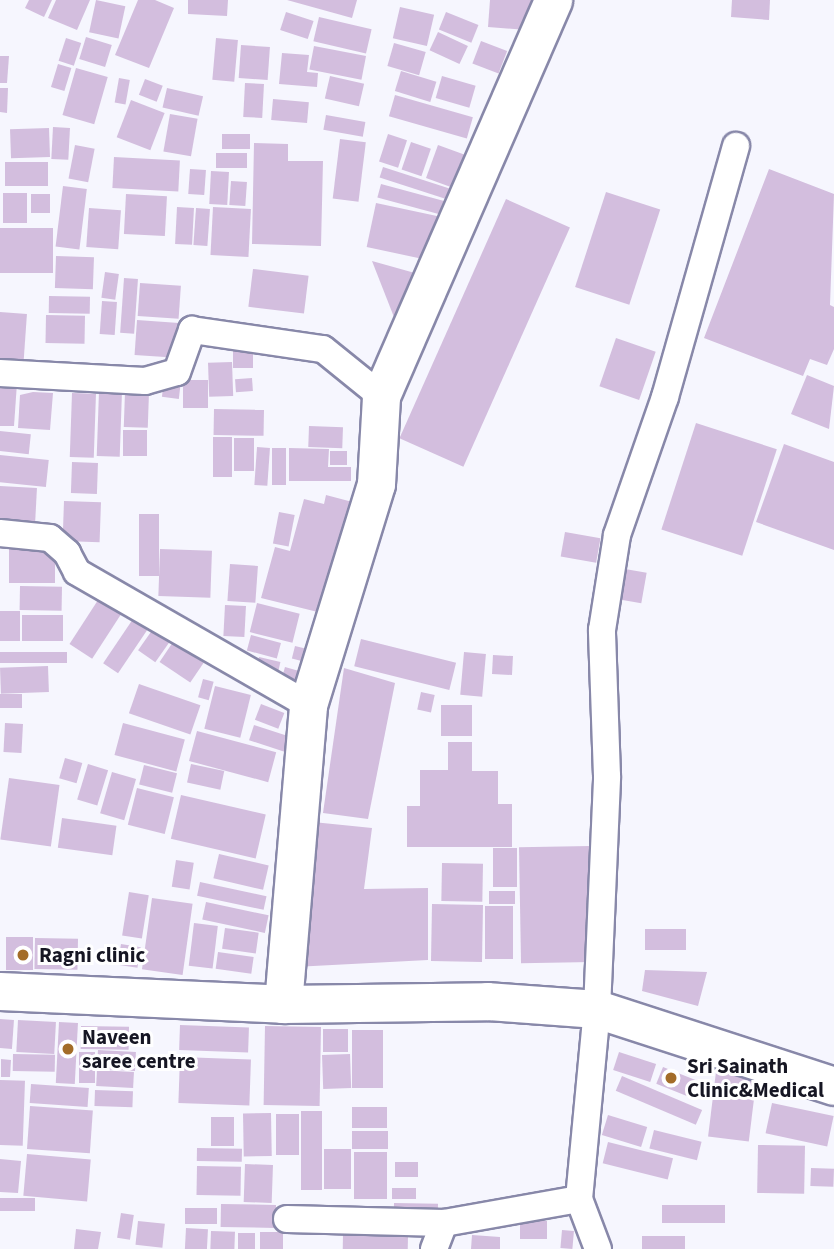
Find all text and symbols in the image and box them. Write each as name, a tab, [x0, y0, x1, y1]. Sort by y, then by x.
place label: Ragni clinic	[39, 942, 145, 968]
marker: Ragni clinic	[13, 945, 33, 965]
place label: Naveen saree centre	[82, 1024, 196, 1074]
marker: Naveen saree centre	[60, 1041, 76, 1057]
place label: Sri Sainath Clinic&Medical	[687, 1053, 824, 1103]
marker: Sri Sainath Clinic&Medical	[661, 1068, 681, 1088]

